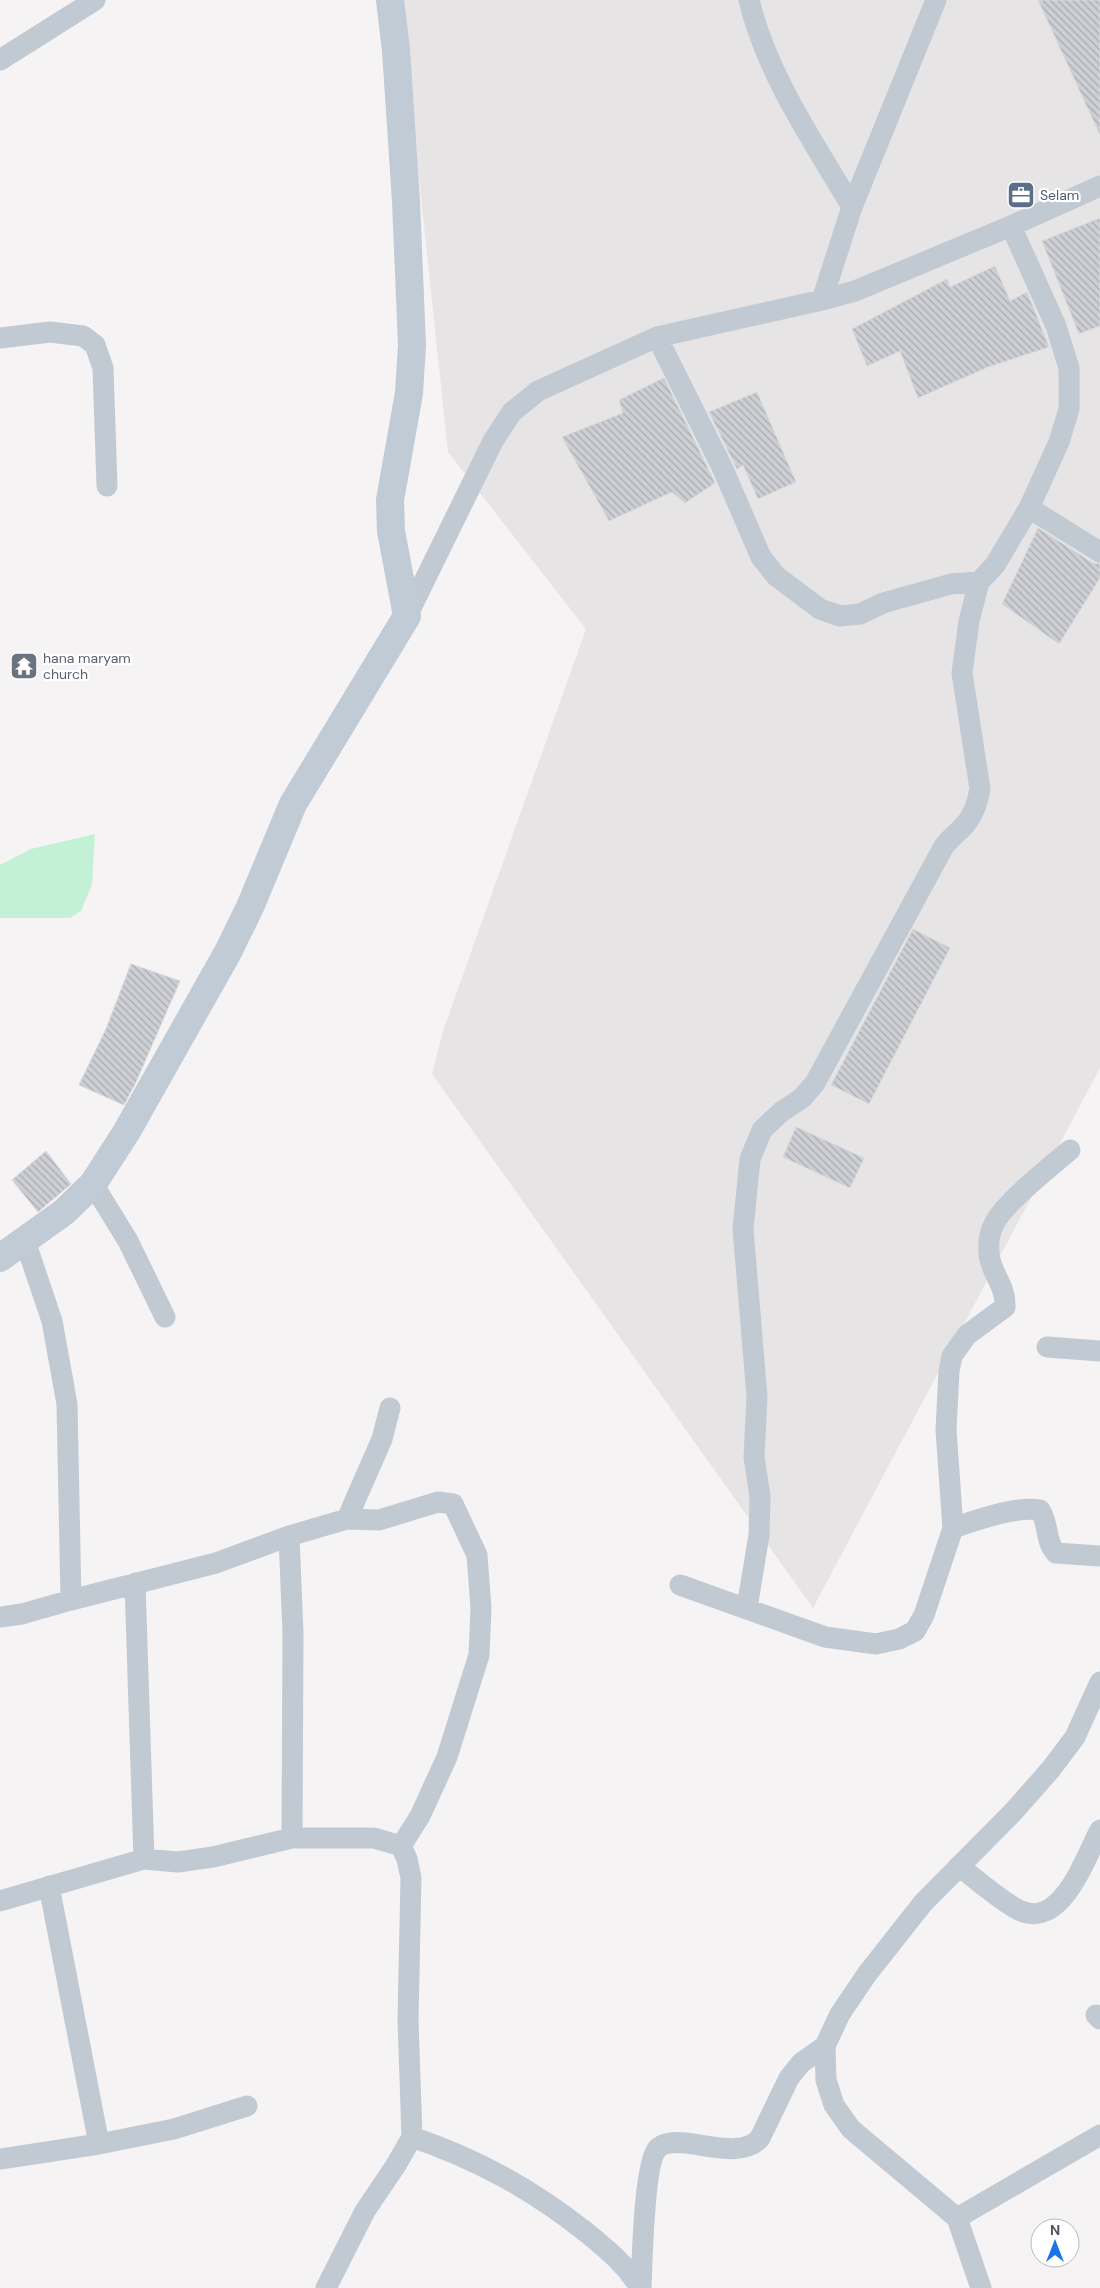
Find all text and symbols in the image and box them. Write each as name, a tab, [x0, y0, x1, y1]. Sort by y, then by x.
office icon: Selam	[1006, 180, 1036, 210]
place label: Selam	[1040, 186, 1079, 204]
place label: hana maryam church	[43, 649, 131, 683]
temple icon: hana maryam church	[9, 651, 39, 681]
north arrow	[1030, 2218, 1080, 2268]
text: N	[1050, 2221, 1060, 2239]

